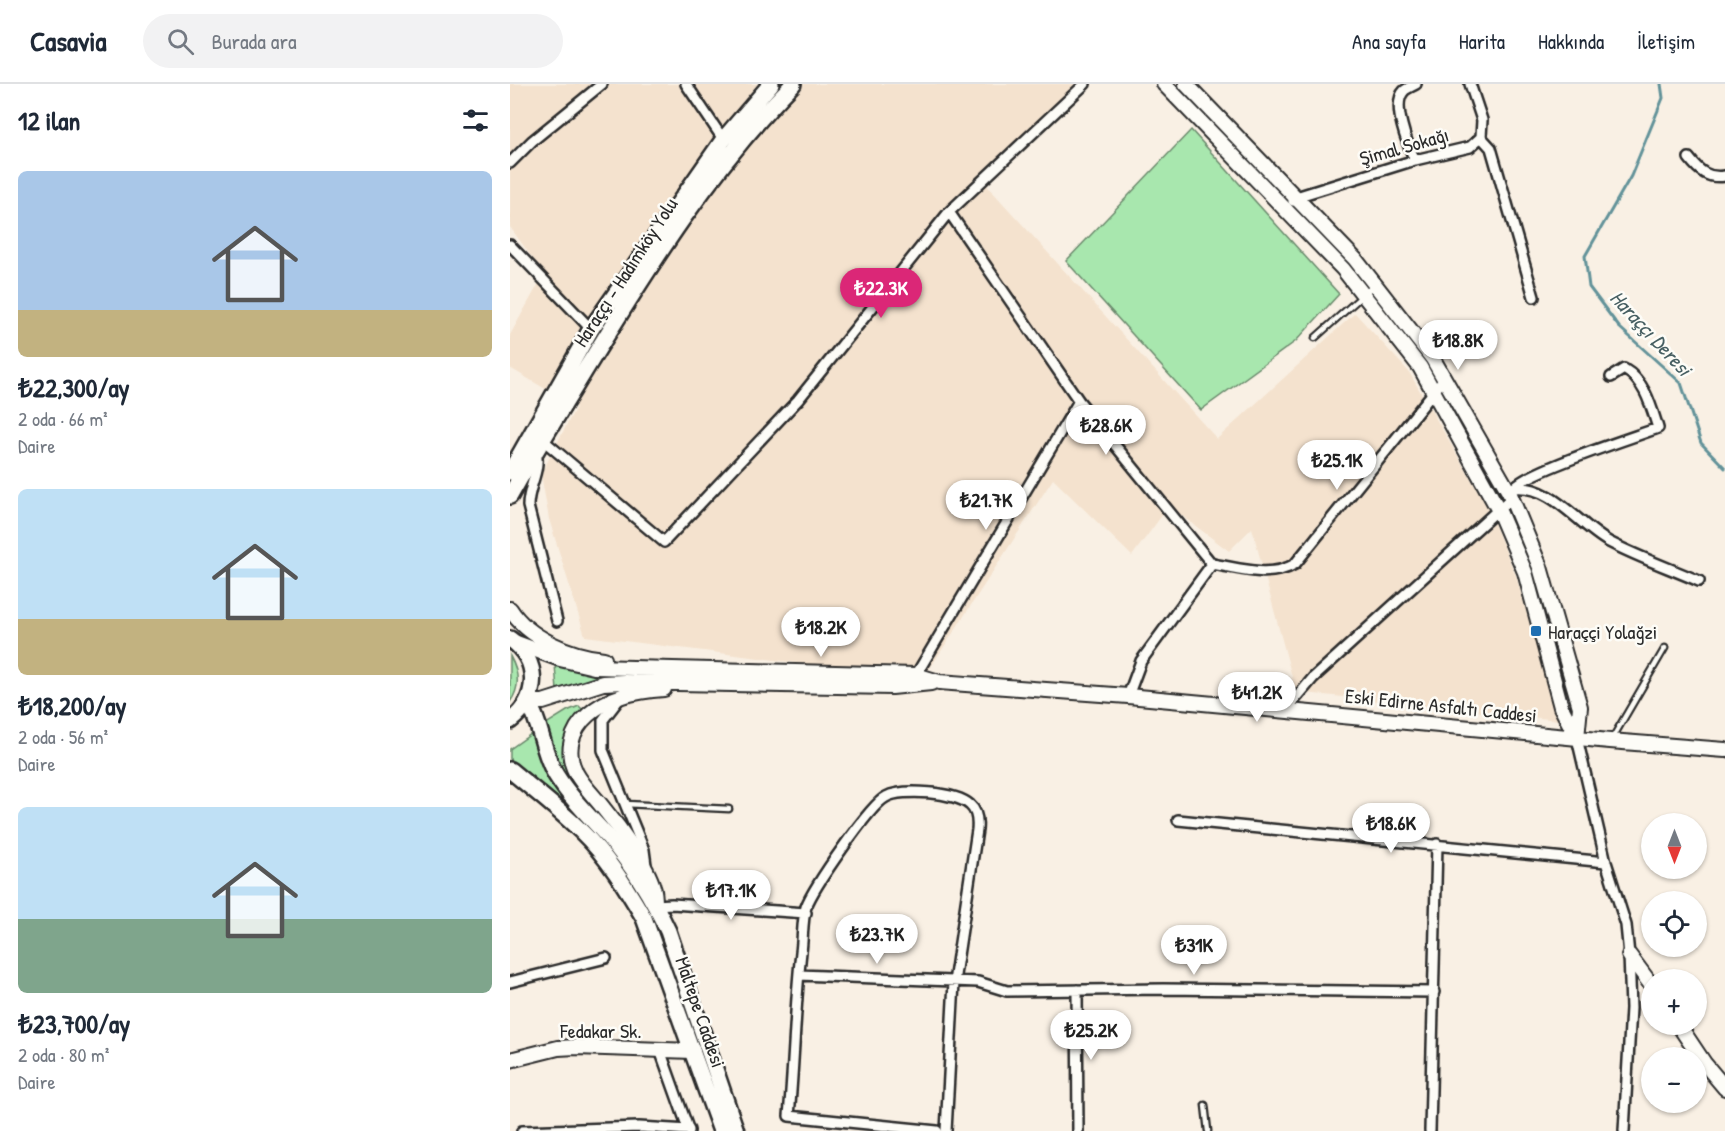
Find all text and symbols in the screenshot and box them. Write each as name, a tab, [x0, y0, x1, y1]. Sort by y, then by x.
search box	[143, 14, 563, 68]
text: Casavia	[30, 22, 107, 60]
icon: search	[164, 25, 197, 58]
text: Burada ara	[212, 26, 297, 56]
text: Ana sayfa	[1352, 27, 1426, 56]
text: Harita	[1459, 27, 1505, 56]
text: Hakkında	[1538, 27, 1604, 56]
text: İletişim	[1637, 27, 1695, 56]
text: 12 ilan	[18, 103, 80, 138]
icon: filters	[459, 104, 492, 137]
street label: Şimal Sokağı	[1356, 120, 1452, 172]
street label: Haraççı - Hadımköy Yolu	[567, 192, 683, 352]
icon: home	[201, 210, 309, 318]
pin: ₺22.3K	[832, 268, 930, 319]
text: ₺22.3K	[854, 274, 908, 301]
water label: Haraççı Deresi	[1604, 284, 1700, 384]
pin: ₺18.8K	[1409, 320, 1507, 371]
text: ₺18.8K	[1433, 326, 1483, 353]
text: ₺22,300/ay	[18, 370, 130, 405]
text: 2 oda · 66 m²	[18, 405, 108, 432]
pin: ₺28.6K	[1057, 405, 1155, 456]
text: ₺28.6K	[1080, 411, 1132, 438]
text: Daire	[18, 432, 55, 459]
pin: ₺25.1K	[1288, 440, 1386, 491]
text: ₺25.1K	[1311, 446, 1363, 473]
pin: ₺21.7K	[937, 480, 1035, 531]
text: ₺21.7K	[960, 486, 1012, 513]
icon: home	[201, 528, 309, 636]
pin: ₺18.2K	[772, 607, 870, 658]
text: ₺18.2K	[795, 613, 847, 640]
place label: Haraççi Yolağzi	[1548, 618, 1657, 645]
marker: Haraççi Yolağzi	[1529, 624, 1543, 638]
pin: ₺41.2K	[1208, 672, 1306, 723]
text: ₺41.2K	[1232, 678, 1282, 705]
street label: Eski Edirne Asfaltı Caddesi	[1344, 682, 1538, 728]
text: ₺18,200/ay	[18, 688, 126, 723]
text: 2 oda · 56 m²	[18, 723, 108, 750]
text: Daire	[18, 750, 55, 777]
pin: ₺18.6K	[1342, 803, 1440, 854]
text: ₺18.6K	[1366, 809, 1416, 836]
north arrow	[1641, 813, 1707, 879]
map controls	[1641, 813, 1707, 1113]
icon: home	[201, 846, 309, 954]
pin: ₺17.1K	[682, 870, 780, 921]
text: ₺17.1K	[706, 876, 756, 903]
button: locate	[1641, 891, 1707, 957]
pin: ₺23.7K	[828, 914, 926, 965]
text: ₺23.7K	[850, 920, 904, 947]
pin: ₺31K	[1158, 925, 1230, 976]
text: ₺31K	[1175, 931, 1213, 958]
street label: Maltepe Caddesi	[669, 953, 733, 1071]
button: +	[1641, 969, 1707, 1035]
text: ₺23,700/ay	[18, 1006, 130, 1041]
pin: ₺25.2K	[1042, 1010, 1140, 1061]
text: ₺25.2K	[1064, 1016, 1118, 1043]
street label: Fedakar Sk.	[559, 1017, 642, 1044]
text: 2 oda · 80 m²	[18, 1041, 109, 1068]
button: −	[1641, 1047, 1707, 1113]
text: Daire	[18, 1068, 55, 1095]

